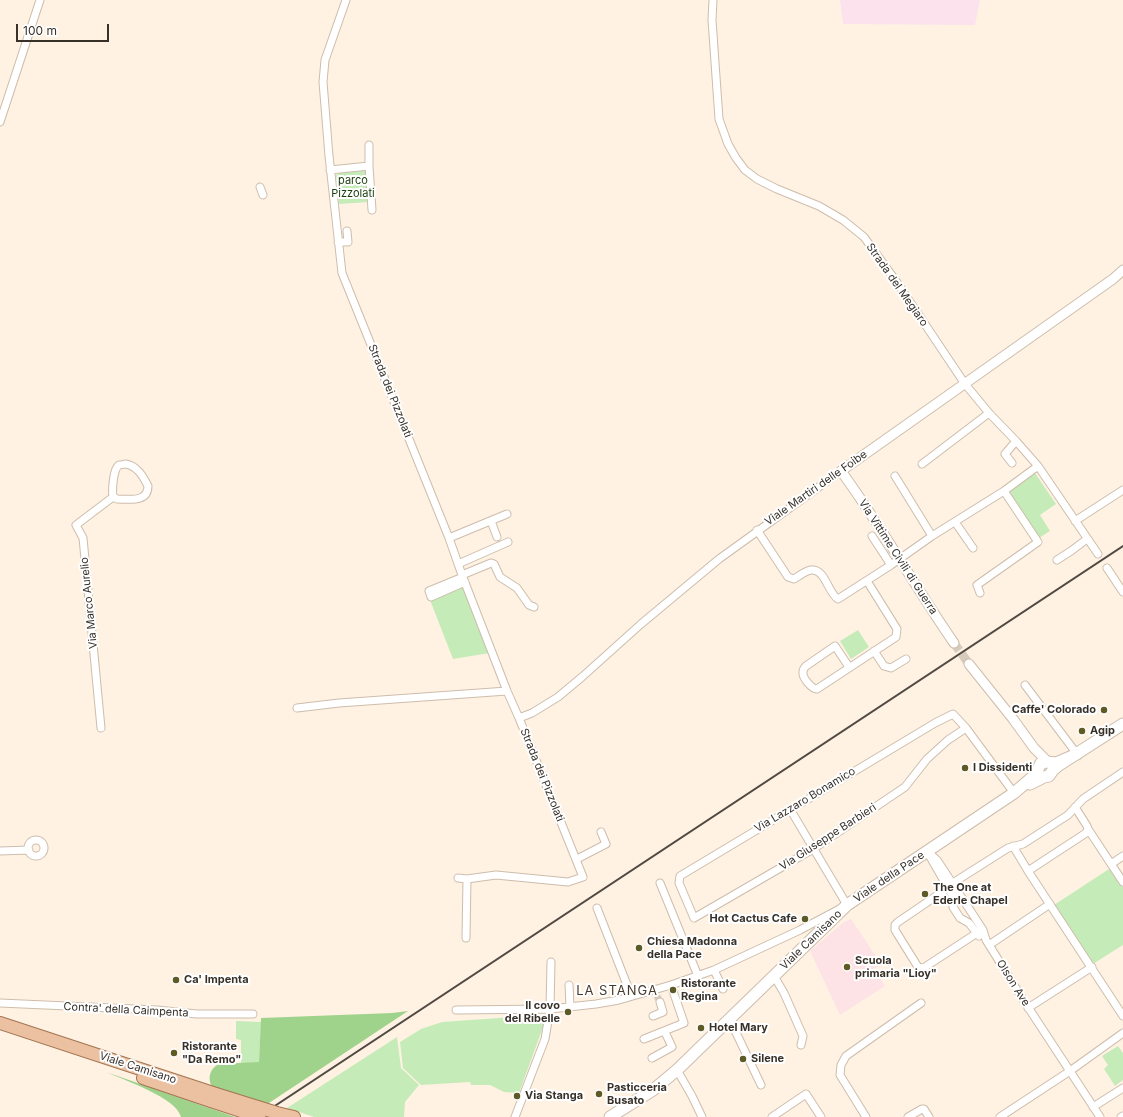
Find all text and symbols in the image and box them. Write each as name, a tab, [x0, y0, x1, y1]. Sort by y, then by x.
scale bar	[18, 16, 111, 42]
text: 100 m	[23, 23, 57, 38]
park label: parco Pizzolati	[331, 174, 375, 200]
street label: Strada del Megiaro	[863, 241, 931, 329]
street label: Strada dei Pizzolati	[365, 343, 415, 439]
street label: Viale Martiri delle Foibe	[762, 448, 870, 528]
street label: Via Vittime Civili di Guerra	[856, 497, 940, 617]
street label: Via Marco Aurelio	[78, 557, 100, 649]
place label: Caffe' Colorado	[1012, 703, 1096, 717]
marker: Caffe' Colorado	[1099, 705, 1109, 715]
place label: Agip	[1090, 724, 1115, 738]
marker: Agip	[1077, 726, 1087, 736]
street label: Strada dei Pizzolati	[517, 727, 567, 823]
place label: I Dissidenti	[973, 761, 1032, 775]
marker: I Dissidenti	[960, 763, 970, 773]
street label: Via Lazzaro Bonamico	[752, 765, 858, 835]
street label: Via Giuseppe Barbieri	[777, 801, 879, 873]
street label: Viale della Pace	[851, 849, 927, 905]
place label: The One at Ederle Chapel	[933, 881, 1008, 907]
marker: The One at Ederle Chapel	[920, 889, 930, 899]
street label: Viale Camisano	[778, 907, 844, 973]
place label: Hot Cactus Cafe	[710, 912, 797, 926]
marker: Hot Cactus Cafe	[800, 914, 810, 924]
place label: Chiesa Madonna della Pace	[647, 935, 737, 961]
marker: Chiesa Madonna della Pace	[634, 943, 644, 953]
place label: Scuola primaria "Lioy"	[855, 954, 937, 980]
street label: Olson Ave	[994, 957, 1032, 1009]
marker: Scuola primaria "Lioy"	[842, 962, 852, 972]
place label: Ca' Impenta	[184, 973, 249, 987]
marker: Ca' Impenta	[171, 975, 181, 985]
place label: Ristorante Regina	[681, 977, 736, 1003]
district label: LA STANGA	[576, 983, 658, 999]
marker: Ristorante Regina	[668, 985, 678, 995]
place label: Il covo del Ribelle	[505, 999, 560, 1025]
street label: Contra' della Caimpenta	[63, 1000, 189, 1020]
marker: Il covo del Ribelle	[563, 1007, 573, 1017]
place label: Hotel Mary	[709, 1021, 768, 1035]
marker: Hotel Mary	[696, 1023, 706, 1033]
place label: Ristorante "Da Remo"	[182, 1040, 241, 1066]
marker: Ristorante "Da Remo"	[169, 1048, 179, 1058]
street label: Viale Camisano	[98, 1049, 178, 1087]
place label: Silene	[751, 1052, 784, 1066]
marker: Silene	[738, 1054, 748, 1064]
place label: Pasticceria Busato	[607, 1081, 667, 1107]
place label: Via Stanga	[525, 1089, 583, 1103]
marker: Pasticceria Busato	[594, 1089, 604, 1099]
marker: Via Stanga	[512, 1091, 522, 1101]

